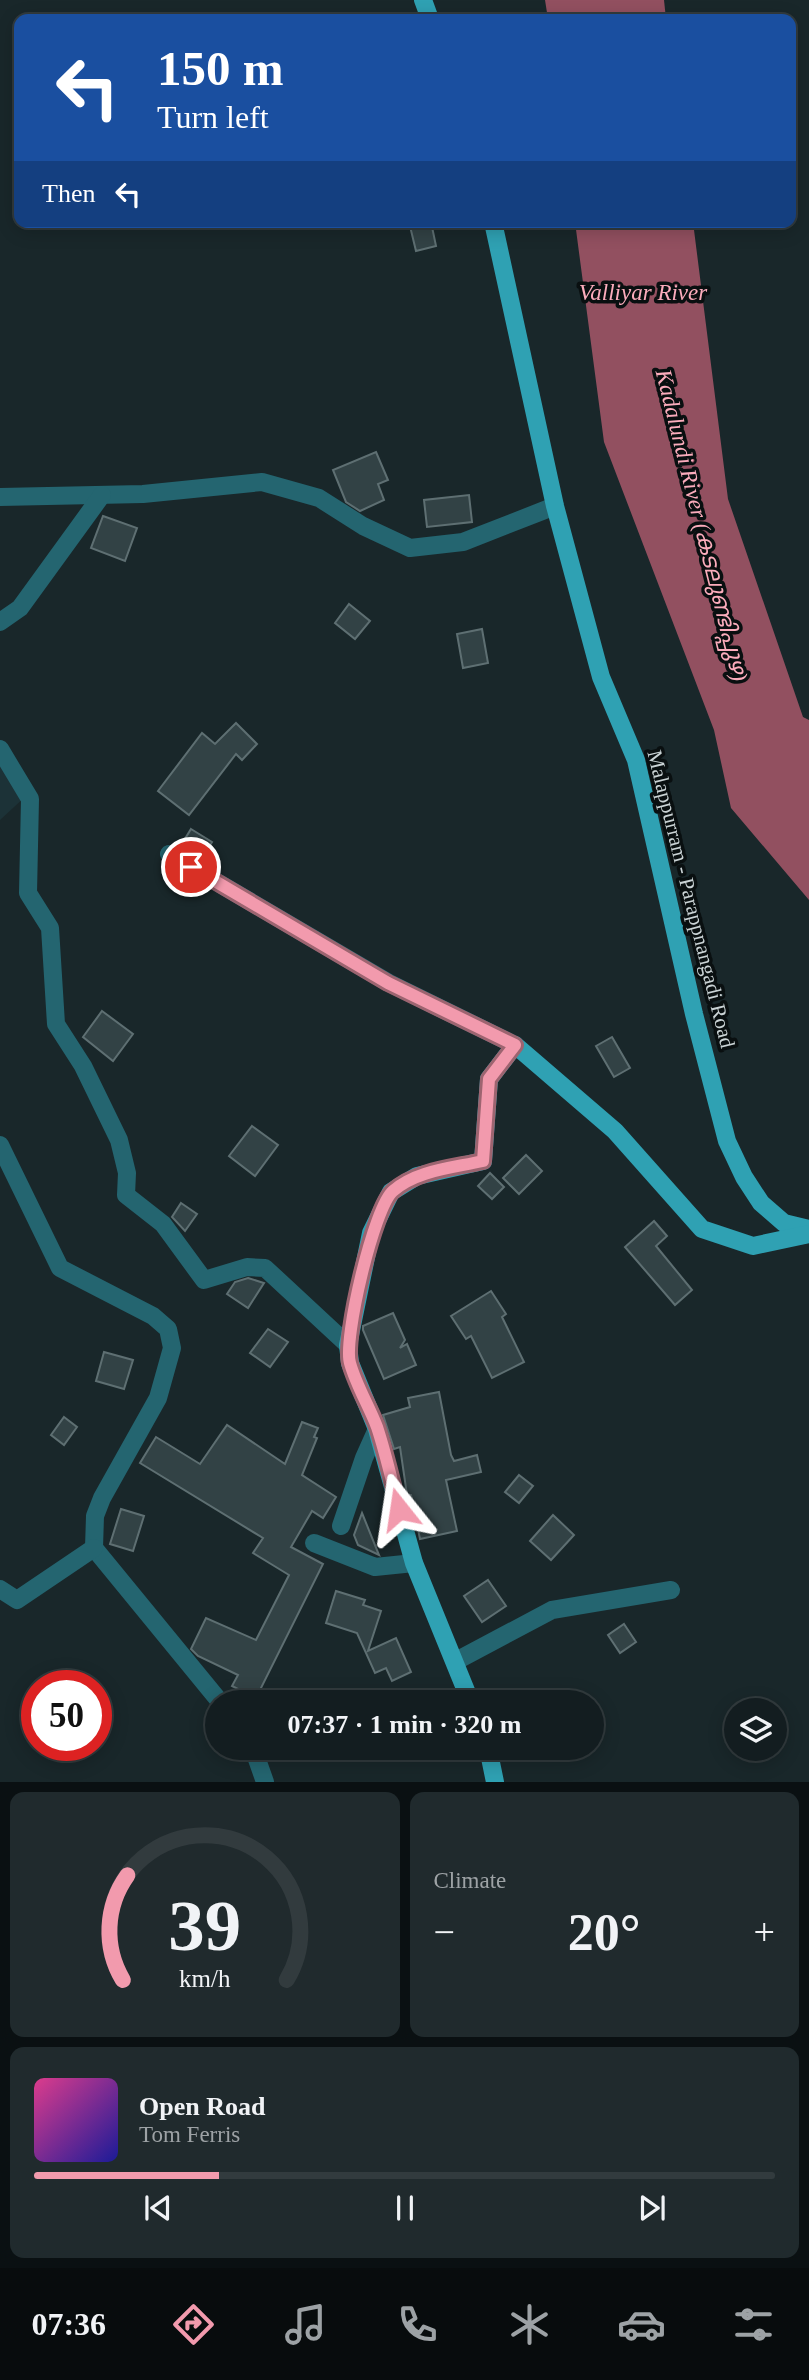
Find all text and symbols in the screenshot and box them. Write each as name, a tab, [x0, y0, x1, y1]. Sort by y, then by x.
text: 150 m	[157, 41, 284, 96]
icon: left	[42, 42, 133, 133]
text: Turn left	[157, 99, 269, 135]
icon: left	[109, 175, 147, 213]
text: Then	[42, 179, 95, 208]
water label: Valliyar River	[579, 280, 708, 305]
water label: Kadalundi River (കടലുണ്ടിപ്പുഴ)	[647, 366, 752, 684]
street label: Malappurram - Parappnangadi Road	[642, 748, 740, 1051]
pin	[161, 837, 221, 897]
icon: arrive	[172, 848, 210, 886]
position arrow	[362, 1472, 436, 1546]
speed limit sign: 50	[21, 1670, 112, 1761]
map controls	[724, 1698, 787, 1761]
button: layers	[724, 1698, 787, 1761]
text: 07:37 · 1 min · 320 m	[288, 1710, 522, 1739]
text: Climate	[434, 1868, 506, 1893]
text: 39	[168, 1886, 241, 1967]
text: 20°	[568, 1904, 641, 1961]
text: −	[434, 1911, 455, 1953]
text: +	[754, 1911, 775, 1953]
text: km/h	[179, 1965, 231, 1992]
text: Open Road	[139, 2092, 265, 2121]
text: Tom Ferris	[139, 2122, 240, 2147]
icon: previous	[139, 2189, 177, 2227]
icon: pause	[386, 2189, 424, 2227]
icon: next	[633, 2189, 671, 2227]
icon: directions	[169, 2300, 218, 2349]
icon: music	[281, 2300, 330, 2349]
icon: phone	[393, 2300, 442, 2349]
icon: climate	[505, 2300, 554, 2349]
icon: car	[617, 2300, 666, 2349]
icon: filters	[729, 2300, 778, 2349]
text: 07:36	[31, 2306, 106, 2342]

